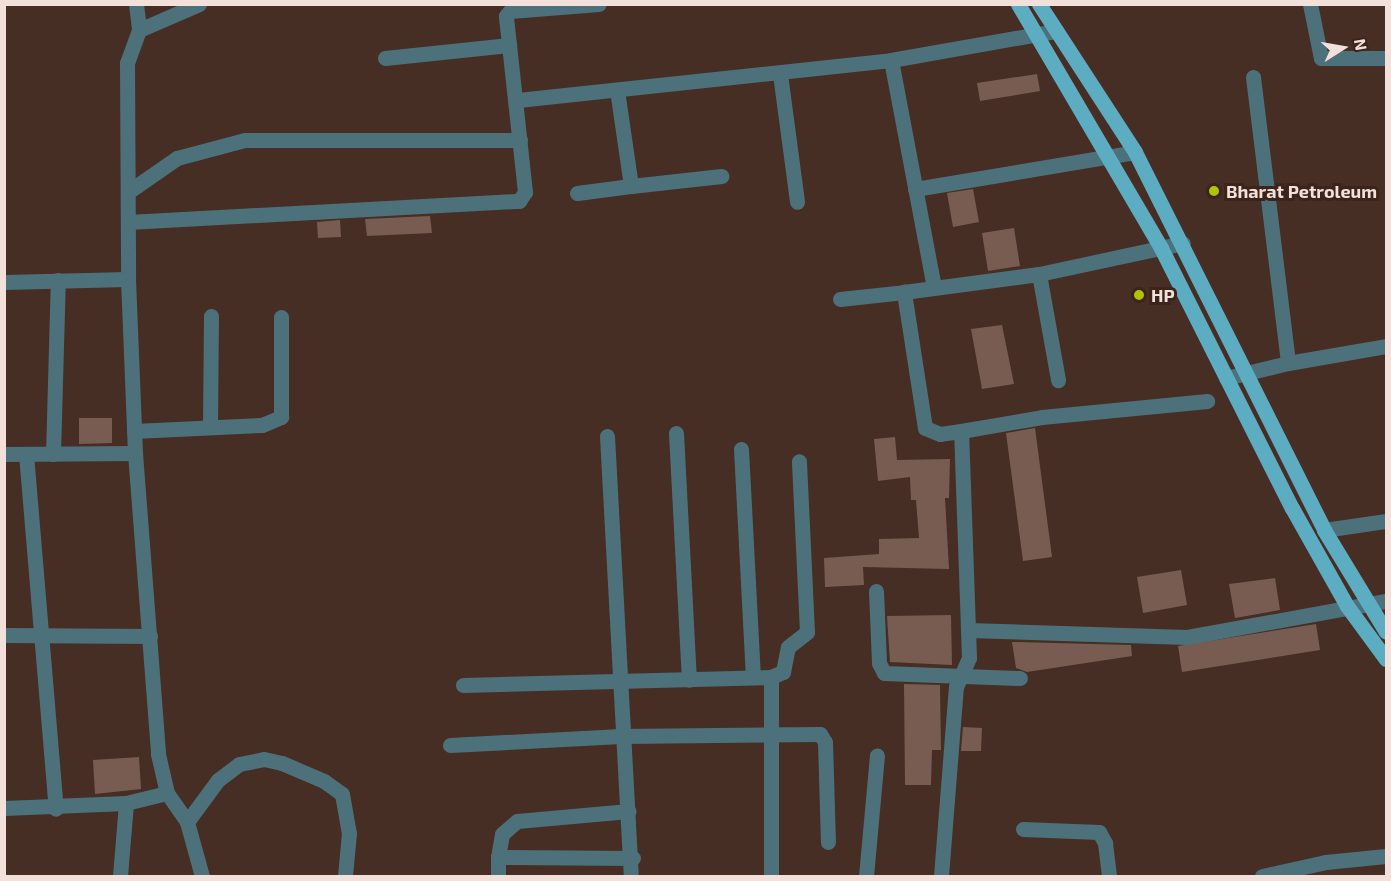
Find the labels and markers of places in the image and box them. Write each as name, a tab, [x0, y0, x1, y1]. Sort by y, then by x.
place label: Bharat Petroleum	[1226, 180, 1377, 202]
marker: Bharat Petroleum	[1207, 184, 1221, 198]
place label: HP	[1151, 284, 1175, 306]
marker: HP	[1132, 288, 1146, 302]

